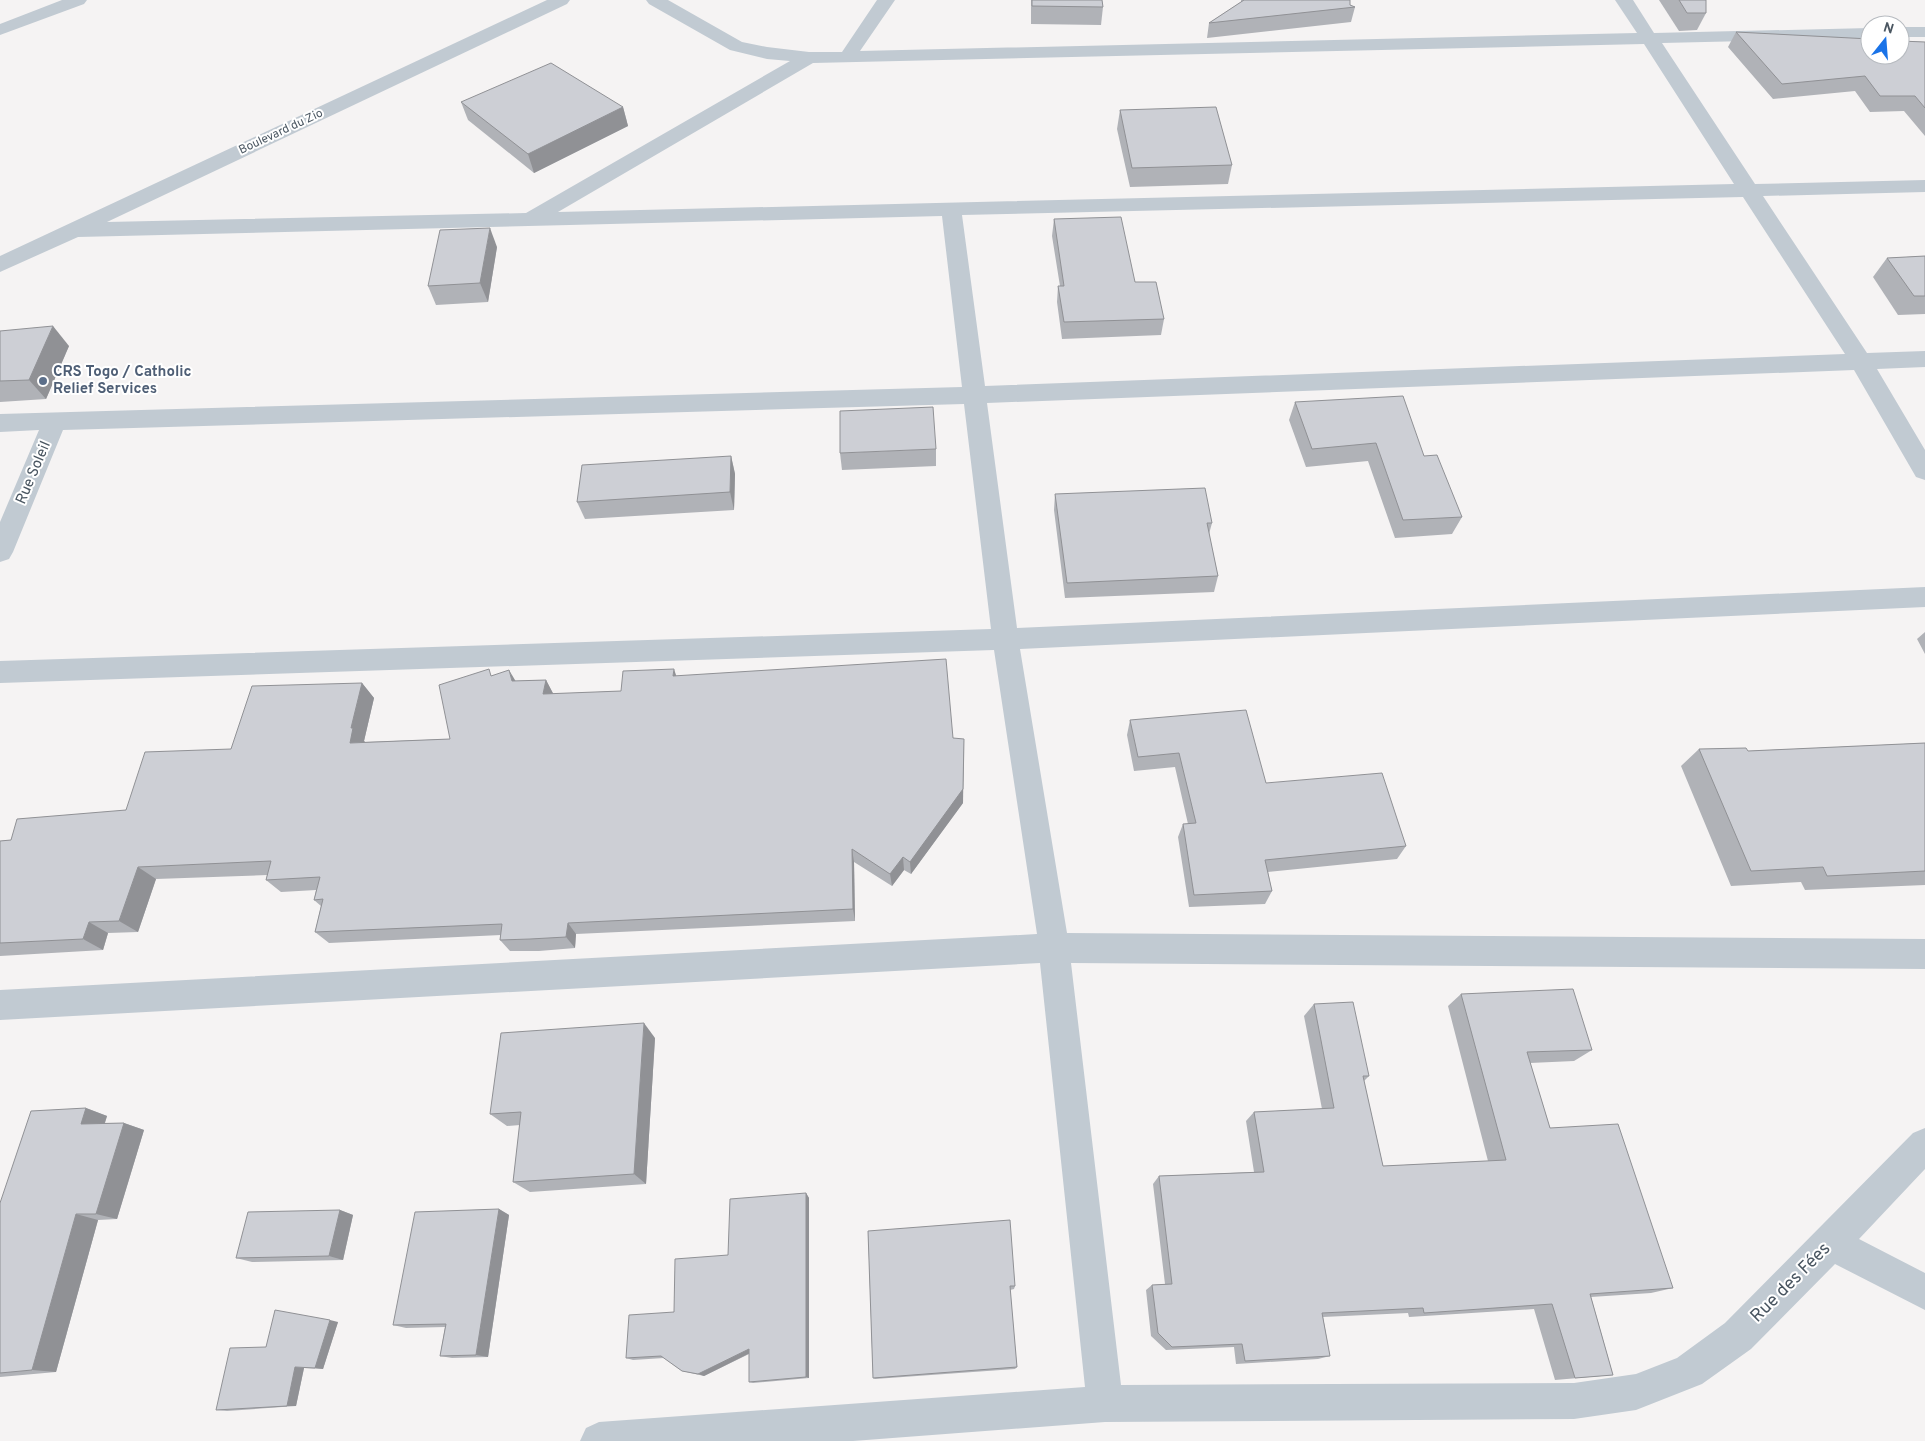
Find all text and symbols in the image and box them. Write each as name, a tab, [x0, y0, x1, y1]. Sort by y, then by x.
north arrow	[1860, 15, 1910, 65]
text: N	[1881, 19, 1896, 39]
street label: Boulevard du Zio	[236, 105, 326, 158]
place label: CRS Togo / Catholic Relief Services	[53, 363, 192, 399]
marker: CRS Togo / Catholic Relief Services	[37, 375, 49, 387]
street label: Rue Soleil	[12, 439, 56, 507]
street label: Rue des Fées	[1746, 1238, 1836, 1328]

